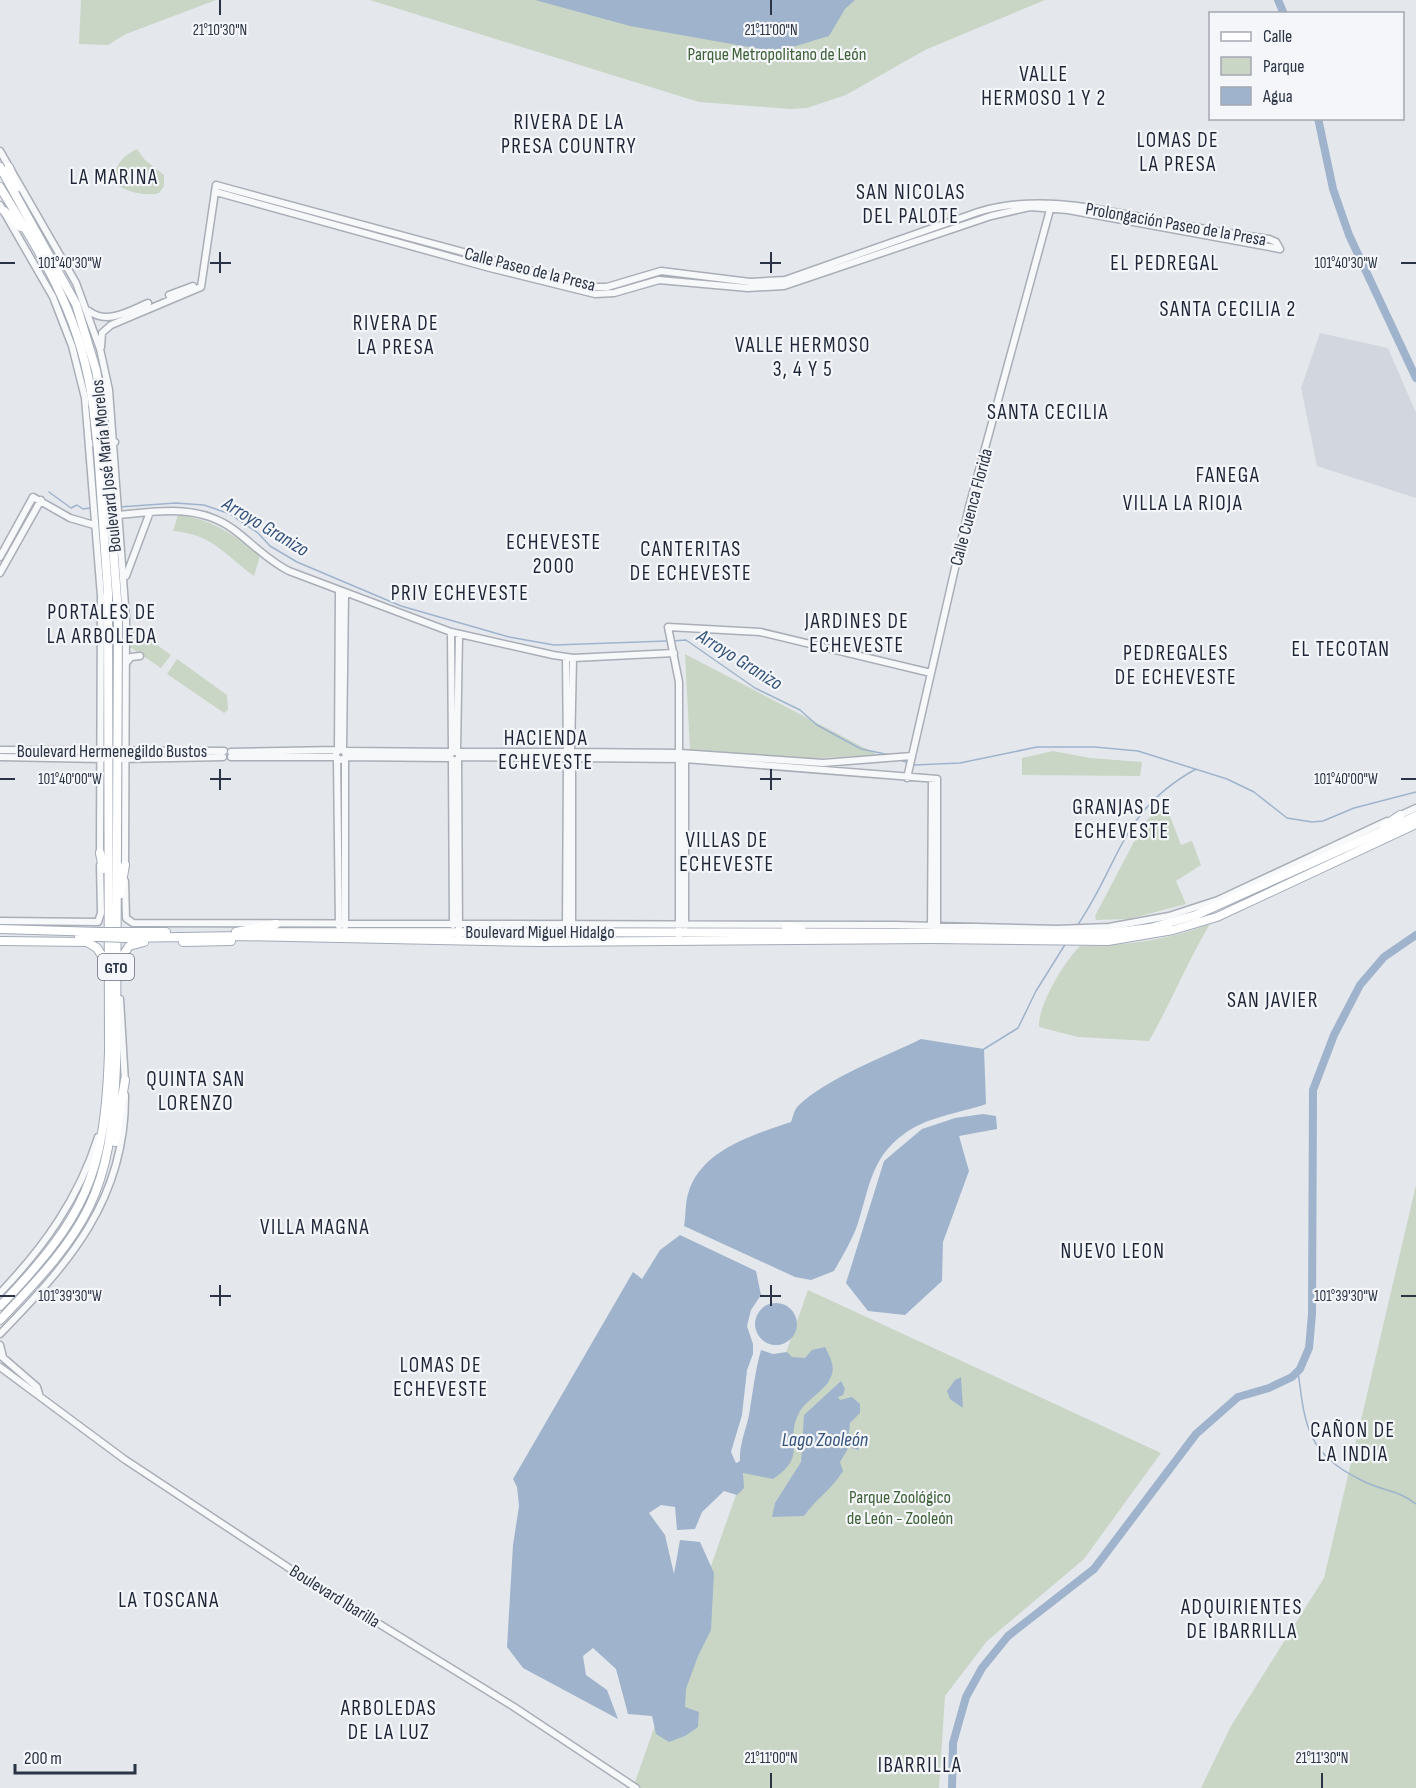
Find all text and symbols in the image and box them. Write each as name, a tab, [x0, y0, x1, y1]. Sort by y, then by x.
legend	[1209, 12, 1404, 120]
text: 21°10'30"N	[193, 21, 247, 40]
text: 21°11'00"N	[744, 21, 798, 40]
text: Calle	[1263, 26, 1292, 47]
park label: Parque Metropolitano de León	[688, 44, 866, 65]
text: Parque	[1263, 56, 1304, 77]
district label: VALLE HERMOSO 1 Y 2	[981, 62, 1107, 111]
text: Agua	[1262, 86, 1293, 107]
district label: RIVERA DE LA PRESA COUNTRY	[501, 110, 637, 159]
district label: LOMAS DE LA PRESA	[1137, 128, 1219, 177]
district label: LA MARINA	[70, 165, 158, 190]
district label: SAN NICOLAS DEL PALOTE	[856, 180, 966, 229]
street label: Prolongación Paseo de la Presa	[1084, 198, 1268, 251]
street label: Calle Paseo de la Presa	[462, 243, 598, 296]
district label: EL PEDREGAL	[1110, 251, 1220, 276]
text: 101°40'30"W	[38, 254, 102, 273]
text: 101°40'30"W	[1314, 254, 1378, 273]
district label: SANTA CECILIA 2	[1159, 297, 1297, 322]
district label: RIVERA DE LA PRESA	[353, 311, 439, 360]
district label: VALLE HERMOSO 3, 4 Y 5	[735, 333, 871, 382]
street label: Boulevard José María Morelos	[87, 379, 126, 553]
district label: SANTA CECILIA	[987, 400, 1109, 425]
street label: Calle Cuenca Florida	[946, 446, 997, 568]
district label: FANEGA	[1196, 463, 1260, 488]
water label: Arroyo Granizo	[217, 491, 313, 562]
district label: VILLA LA RIOJA	[1123, 491, 1243, 516]
district label: ECHEVESTE 2000	[506, 530, 602, 579]
district label: CANTERITAS DE ECHEVESTE	[630, 537, 752, 586]
district label: PRIV ECHEVESTE	[391, 581, 529, 606]
district label: PORTALES DE LA ARBOLEDA	[47, 600, 157, 649]
district label: JARDINES DE ECHEVESTE	[804, 609, 909, 658]
water label: Arroyo Granizo	[691, 624, 787, 696]
district label: EL TECOTAN	[1291, 637, 1391, 662]
district label: PEDREGALES DE ECHEVESTE	[1115, 641, 1237, 690]
district label: HACIENDA ECHEVESTE	[498, 726, 594, 775]
street label: Boulevard Hermenegildo Bustos	[17, 741, 207, 762]
text: 101°40'00"W	[38, 770, 102, 789]
text: 101°40'00"W	[1314, 770, 1378, 789]
district label: GRANJAS DE ECHEVESTE	[1072, 795, 1172, 844]
district label: VILLAS DE ECHEVESTE	[679, 828, 775, 877]
street label: Boulevard Miguel Hidalgo	[465, 922, 615, 943]
road number: GTO	[98, 954, 134, 980]
district label: SAN JAVIER	[1227, 988, 1319, 1013]
district label: QUINTA SAN LORENZO	[146, 1067, 246, 1116]
district label: VILLA MAGNA	[260, 1215, 370, 1240]
district label: NUEVO LEON	[1061, 1239, 1165, 1264]
text: 101°39'30"W	[38, 1287, 102, 1306]
text: 101°39'30"W	[1314, 1287, 1378, 1306]
district label: LOMAS DE ECHEVESTE	[393, 1353, 489, 1402]
district label: CAÑON DE LA INDIA	[1310, 1418, 1396, 1467]
water label: Lago Zooleón	[782, 1428, 868, 1452]
park label: Parque Zoológico de León - Zooleón	[847, 1487, 953, 1529]
street label: Boulevard Ibarilla	[286, 1560, 384, 1633]
district label: LA TOSCANA	[118, 1588, 220, 1613]
district label: ADQUIRIENTES DE IBARRILLA	[1180, 1595, 1303, 1644]
district label: ARBOLEDAS DE LA LUZ	[340, 1696, 437, 1745]
scale bar	[15, 1737, 135, 1775]
text: 200 m	[24, 1748, 62, 1769]
text: 21°11'00"N	[744, 1749, 798, 1768]
text: 21°11'30"N	[1296, 1749, 1348, 1768]
district label: IBARRILLA	[878, 1753, 962, 1778]

